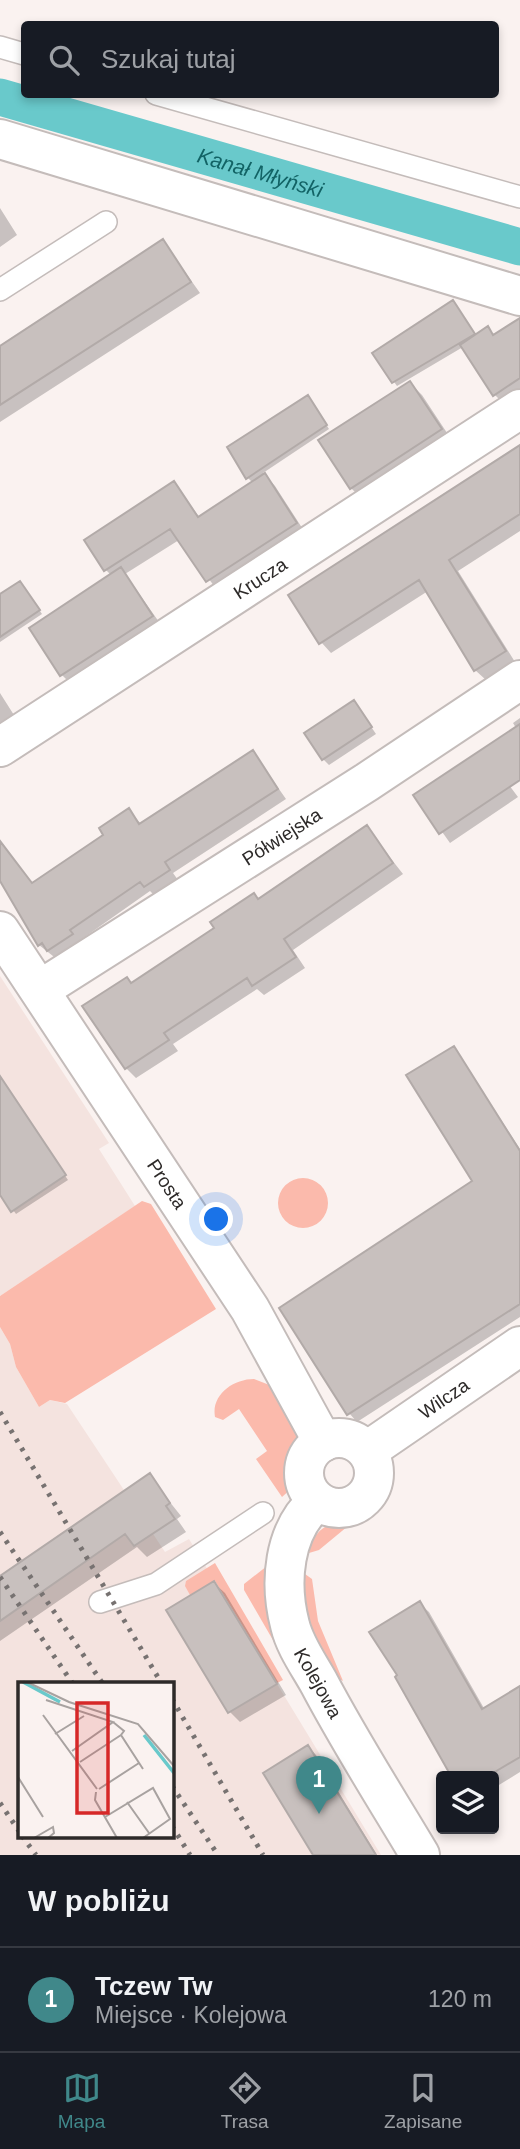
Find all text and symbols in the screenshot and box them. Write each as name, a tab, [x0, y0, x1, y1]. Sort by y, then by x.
search box	[21, 21, 499, 98]
icon: search	[45, 41, 83, 79]
text: Szukaj tutaj	[101, 44, 235, 74]
water label: Kanał Młyński	[195, 143, 327, 201]
street label: Krucza	[229, 553, 291, 603]
street label: Półwiejska	[238, 803, 326, 869]
street label: Prosta	[143, 1155, 191, 1213]
your location	[199, 1202, 233, 1236]
street label: Wilcza	[415, 1374, 473, 1423]
street label: Kolejowa	[290, 1644, 347, 1722]
inset map	[18, 1682, 173, 1838]
pin: 1	[296, 1756, 342, 1814]
map controls	[436, 1771, 499, 1834]
button: layers	[436, 1771, 499, 1834]
text: W pobliżu	[28, 1884, 170, 1917]
text: Tczew Tw	[95, 1971, 213, 2001]
text: 1	[45, 1986, 57, 2012]
text: 120 m	[428, 1986, 492, 2012]
text: Miejsce · Kolejowa	[95, 2002, 287, 2028]
tab: Mapa	[58, 2069, 105, 2133]
tab: Trasa	[221, 2069, 269, 2133]
tab: Zapisane	[384, 2069, 462, 2133]

